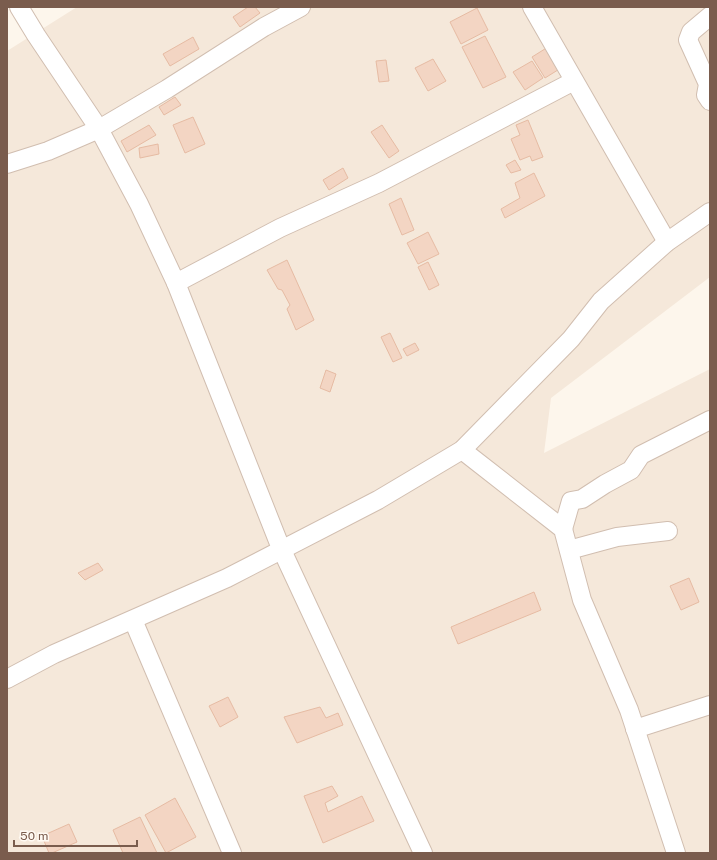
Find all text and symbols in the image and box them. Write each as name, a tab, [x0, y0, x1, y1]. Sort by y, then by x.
scale bar	[14, 822, 137, 848]
text: 50 m	[20, 829, 48, 843]

